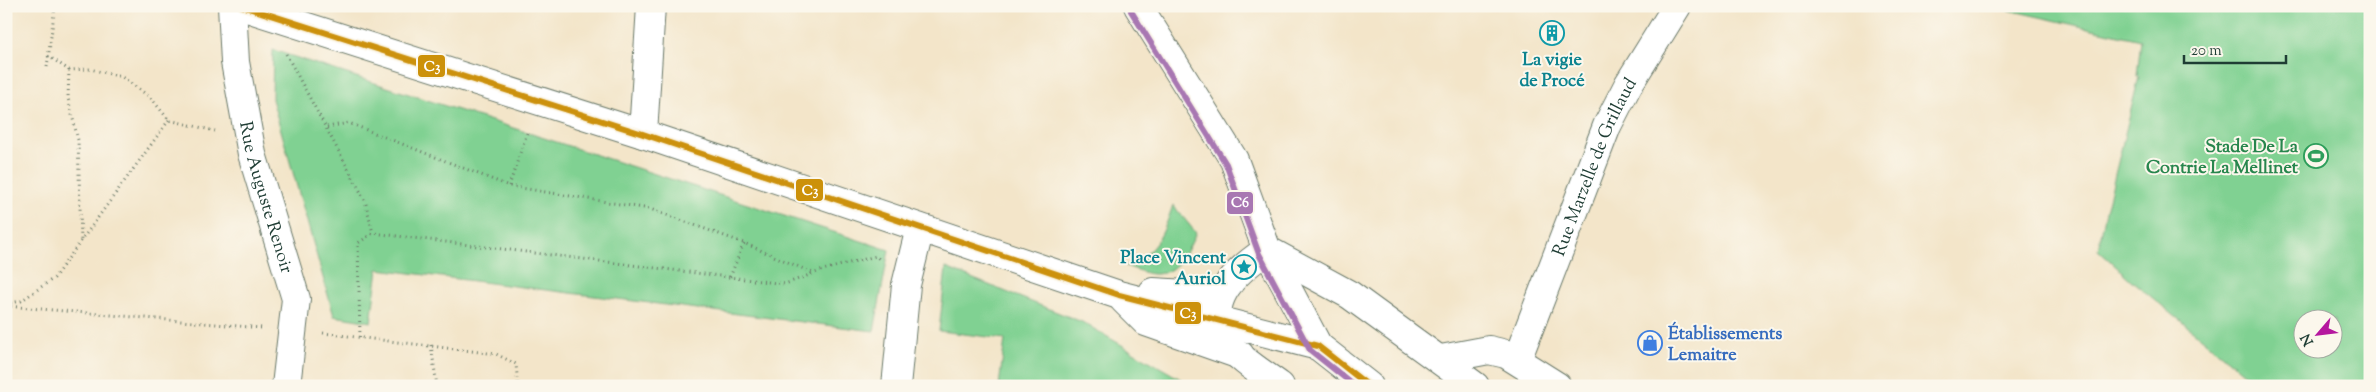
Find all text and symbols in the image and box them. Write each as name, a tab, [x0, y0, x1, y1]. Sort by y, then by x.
building icon: La vigie de Procé	[1539, 20, 1565, 46]
scale bar	[2184, 32, 2286, 64]
text: 20 m	[2191, 41, 2222, 62]
place label: La vigie de Procé	[1519, 48, 1585, 95]
line badge: C3	[417, 54, 446, 78]
text: C3	[424, 58, 441, 78]
street label: Rue Marzelle de Grillaud	[1547, 73, 1644, 260]
street label: Rue Auguste Renoir	[231, 119, 299, 277]
place label: Stade De La Contrie La Mellinet	[2146, 135, 2299, 182]
sports icon: Stade De La Contrie La Mellinet	[2303, 143, 2329, 169]
line badge: C3	[795, 178, 824, 202]
text: C3	[802, 182, 819, 202]
line badge: C6	[1226, 191, 1254, 215]
text: C6	[1231, 194, 1249, 214]
place label: Place Vincent Auriol	[1120, 246, 1227, 293]
place icon: Place Vincent Auriol	[1231, 254, 1257, 280]
line badge: C3	[1174, 301, 1202, 325]
text: C3	[1180, 305, 1197, 325]
north arrow	[2294, 310, 2344, 360]
place label: Établissements Lemaitre	[1668, 321, 1782, 369]
shop icon: Établissements Lemaitre	[1637, 330, 1663, 356]
text: N	[2297, 330, 2320, 349]

